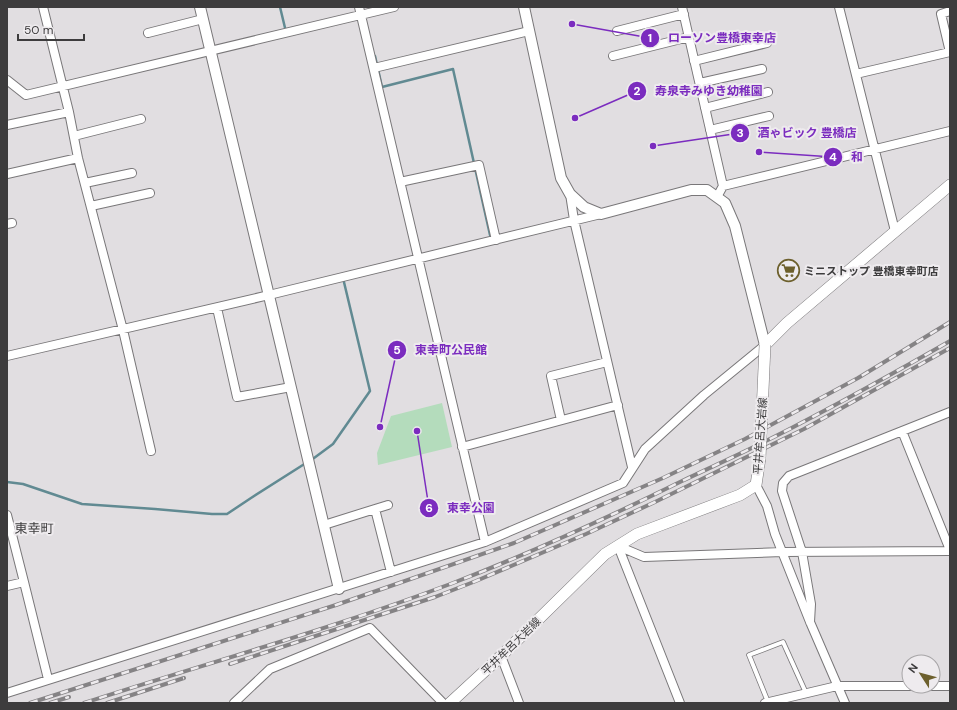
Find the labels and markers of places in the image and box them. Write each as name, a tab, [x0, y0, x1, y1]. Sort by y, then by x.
callout: ローソン豊橋東幸店	[640, 26, 784, 50]
callout: 寿泉寺みゆき幼稚園	[627, 79, 771, 103]
callout: 酒ゃビック 豊橋店	[730, 121, 864, 145]
callout: 和	[823, 145, 871, 169]
supermarket icon: ミニストップ 豊橋東幸町店	[776, 258, 802, 284]
place label: ミニストップ 豊橋東幸町店	[804, 264, 939, 278]
callout: 東幸町公民館	[387, 338, 495, 362]
callout: 東幸公園	[419, 496, 503, 520]

